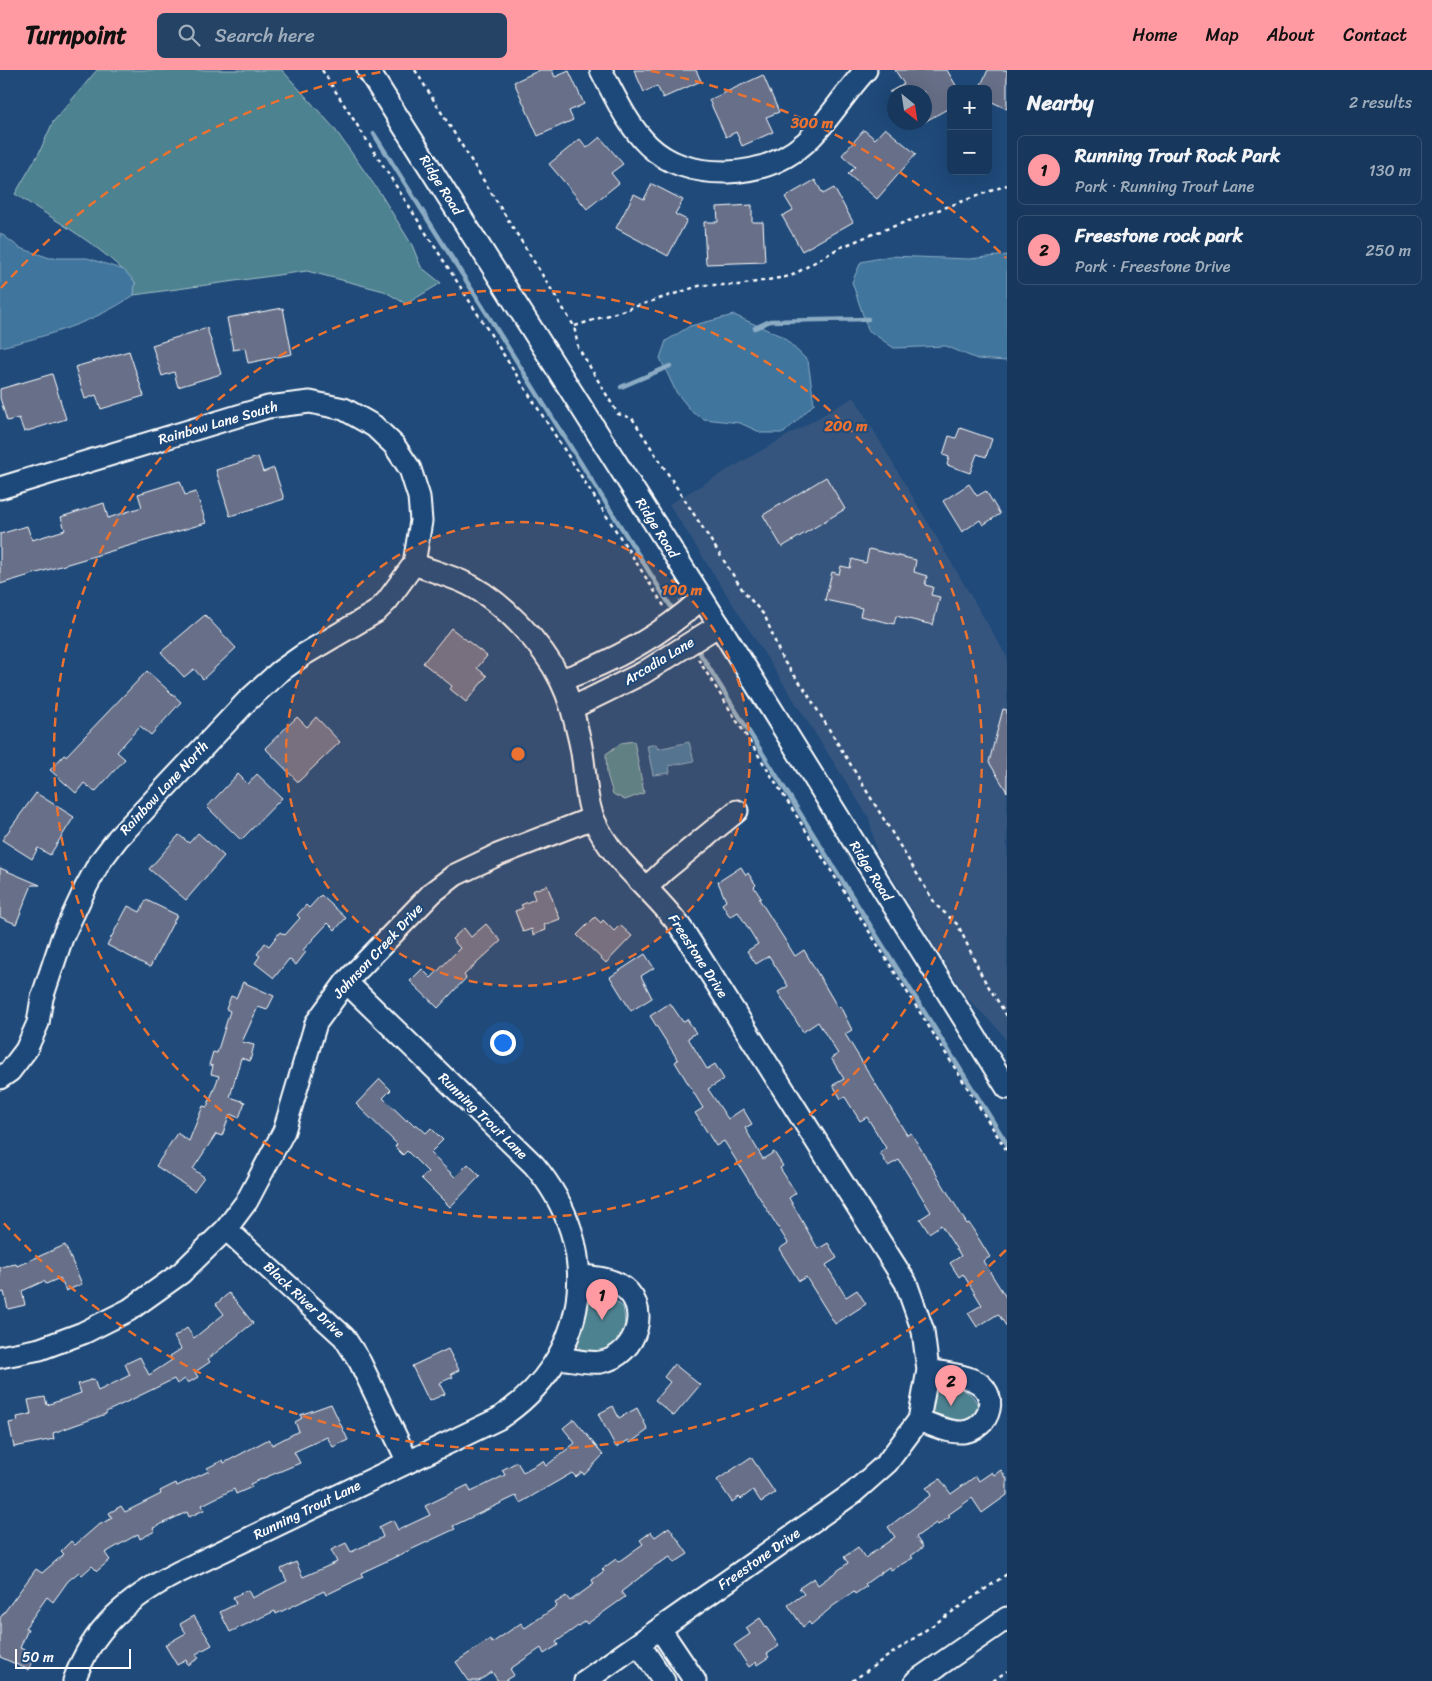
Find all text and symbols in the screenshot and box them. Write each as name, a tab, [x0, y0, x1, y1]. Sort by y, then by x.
search box	[157, 13, 507, 58]
text: Turnpoint	[25, 14, 127, 56]
text: Search here	[215, 19, 315, 52]
text: Home	[1133, 19, 1178, 51]
text: Map	[1206, 19, 1239, 51]
text: About	[1267, 19, 1315, 51]
text: Contact	[1343, 19, 1407, 51]
icon: search	[175, 21, 203, 49]
text: Nearby	[1027, 84, 1093, 122]
north arrow	[887, 85, 932, 130]
map controls	[947, 85, 992, 175]
button: +	[947, 85, 992, 130]
text: 2 results	[1349, 88, 1412, 117]
text: 300 m	[790, 110, 834, 136]
button: −	[947, 130, 992, 175]
text: Running Trout Rock Park	[1075, 139, 1280, 172]
street label: Ridge Road	[413, 150, 470, 222]
text: 1	[1041, 156, 1047, 185]
text: 130 m	[1369, 156, 1411, 185]
text: Park · Running Trout Lane	[1075, 172, 1254, 201]
text: Freestone rock park	[1075, 219, 1243, 252]
text: 2	[1039, 236, 1049, 265]
text: 250 m	[1365, 236, 1411, 265]
text: Park · Freestone Drive	[1075, 252, 1231, 281]
street label: Rainbow Lane South	[155, 394, 281, 452]
text: 200 m	[823, 413, 868, 439]
street label: Ridge Road	[629, 493, 686, 565]
text: 100 m	[662, 577, 703, 603]
street label: Arcadia Lane	[618, 630, 699, 693]
street label: Rainbow Lane North	[113, 735, 215, 841]
centre of rings	[509, 745, 527, 763]
street label: Ridge Road	[843, 836, 900, 908]
street label: Johnson Creek Drive	[326, 897, 429, 1005]
street label: Freestone Drive	[661, 909, 735, 1003]
your location	[490, 1030, 516, 1056]
street label: Running Trout Lane	[432, 1066, 534, 1166]
street label: Black River Drive	[257, 1255, 351, 1345]
pin: 1	[586, 1279, 618, 1320]
pin: 2	[935, 1365, 967, 1406]
street label: Running Trout Lane	[249, 1473, 365, 1547]
street label: Freestone Drive	[712, 1521, 806, 1597]
text: 50 m	[22, 1645, 54, 1670]
scale bar	[15, 1646, 131, 1669]

